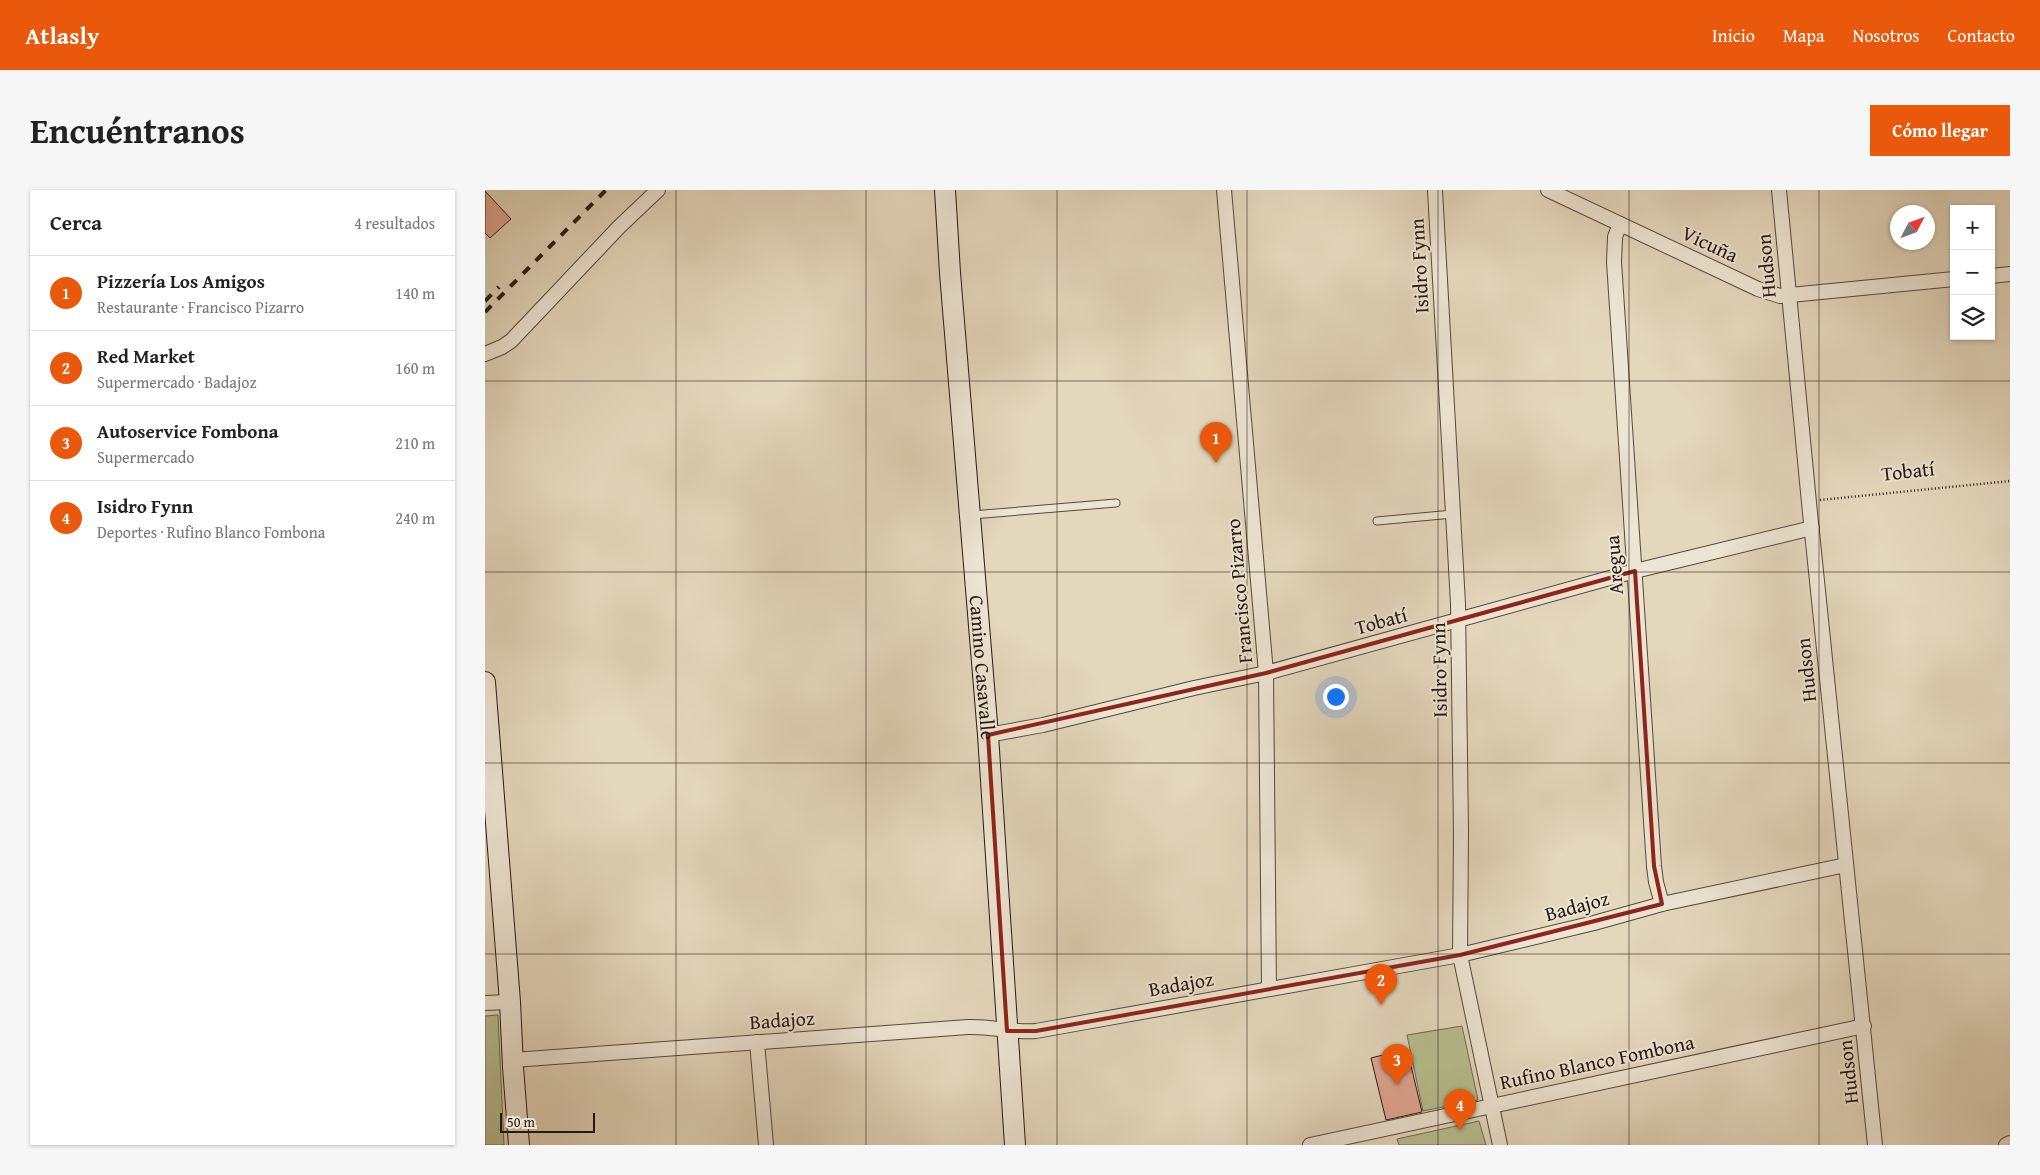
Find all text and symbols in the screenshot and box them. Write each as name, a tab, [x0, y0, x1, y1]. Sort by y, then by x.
text: Atlasly	[25, 18, 99, 53]
text: Inicio	[1712, 22, 1755, 49]
text: Mapa	[1783, 22, 1824, 49]
text: Nosotros	[1852, 22, 1920, 49]
text: Contacto	[1948, 22, 2015, 49]
text: Encuéntranos	[30, 105, 245, 156]
button: Cómo llegar	[1870, 105, 2010, 156]
north arrow	[1890, 205, 1935, 250]
map controls	[1950, 205, 1995, 340]
button: +	[1950, 205, 1995, 250]
text: Cerca	[50, 207, 102, 238]
text: 4 resultados	[354, 211, 435, 235]
street label: Isidro Fynn	[1402, 218, 1435, 314]
street label: Vicuña	[1677, 218, 1744, 269]
street label: Hudson	[1748, 233, 1783, 299]
button: −	[1950, 250, 1995, 295]
text: Pizzería Los Amigos	[97, 267, 265, 295]
text: 1	[62, 281, 70, 305]
text: 140 m	[395, 281, 435, 305]
text: Restaurante · Francisco Pizarro	[97, 295, 304, 319]
button: layers	[1950, 295, 1995, 340]
text: Red Market	[97, 342, 195, 370]
text: 2	[62, 356, 70, 380]
text: 160 m	[395, 356, 435, 380]
text: Supermercado · Badajoz	[97, 370, 256, 394]
text: Autoservice Fombona	[97, 417, 278, 445]
pin: 1	[1200, 422, 1232, 463]
text: 3	[62, 431, 70, 455]
text: 210 m	[395, 431, 435, 455]
text: Supermercado	[97, 445, 195, 469]
street label: Tobatí	[1880, 453, 1936, 488]
text: Isidro Fynn	[97, 492, 193, 520]
text: 4	[62, 506, 70, 530]
text: 240 m	[395, 506, 435, 530]
street label: Francisco Pizarro	[1218, 517, 1259, 665]
text: Deportes · Rufino Blanco Fombona	[97, 520, 325, 544]
street label: Aregua	[1597, 534, 1630, 596]
street label: Camino Casavalle	[963, 594, 1003, 741]
street label: Tobatí	[1351, 600, 1411, 641]
street label: Isidro Fynn	[1423, 622, 1454, 718]
street label: Hudson	[1788, 637, 1823, 703]
your location	[1323, 684, 1349, 710]
street label: Badajoz	[1542, 883, 1612, 928]
street label: Badajoz	[1146, 964, 1216, 1003]
pin: 2	[1365, 964, 1397, 1005]
street label: Badajoz	[748, 1003, 816, 1036]
street label: Rufino Blanco Fombona	[1497, 1027, 1697, 1096]
street label: Hudson	[1830, 1039, 1865, 1105]
pin: 3	[1381, 1044, 1413, 1085]
pin: 4	[1444, 1089, 1476, 1130]
scale bar	[500, 1110, 595, 1133]
text: 50 m	[507, 1112, 535, 1132]

